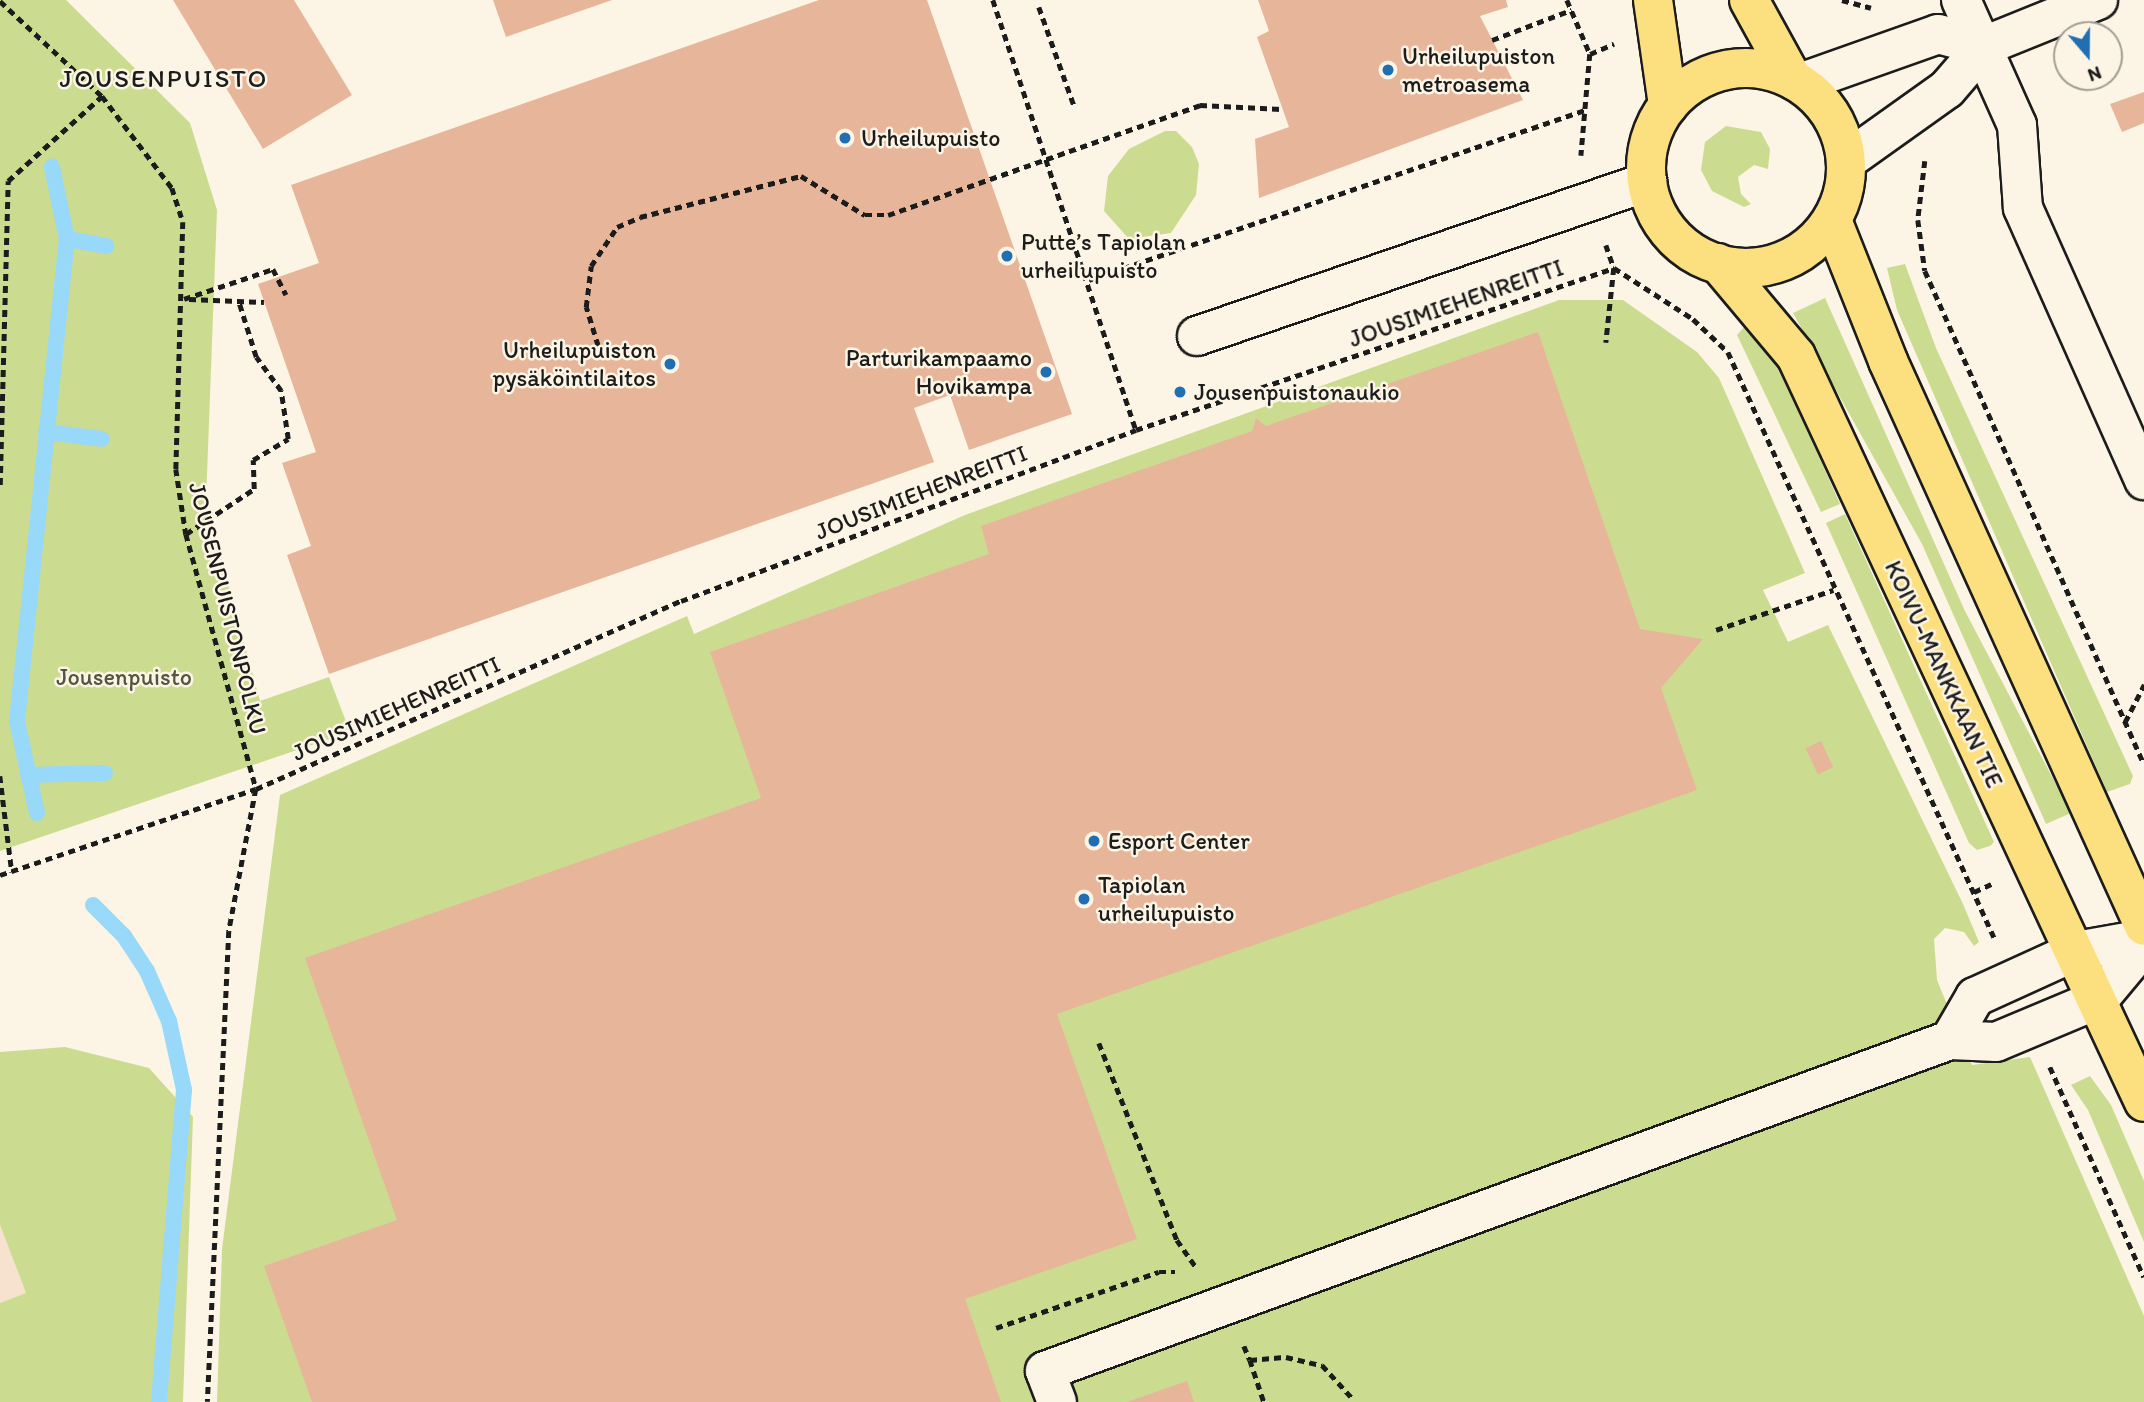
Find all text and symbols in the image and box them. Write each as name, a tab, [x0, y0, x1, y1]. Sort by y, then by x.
north arrow	[2053, 21, 2123, 91]
place label: Urheilupuiston metroasema	[1402, 42, 1555, 98]
text: N	[2085, 61, 2105, 87]
marker: Urheilupuiston metroasema	[1380, 62, 1396, 78]
district label: JOUSENPUISTO	[62, 63, 266, 95]
place label: Urheilupuisto	[861, 124, 1000, 152]
marker: Urheilupuisto	[835, 128, 855, 148]
place label: Putte’s Tapiolan urheilupuisto	[1021, 228, 1185, 284]
marker: Putte’s Tapiolan urheilupuisto	[999, 248, 1015, 264]
street label: JOUSIMIEHENREITTI	[1345, 253, 1567, 353]
place label: Urheilupuiston pysäköintilaitos	[493, 336, 656, 392]
place label: Parturikampaamo Hovikampa	[846, 344, 1032, 400]
marker: Urheilupuiston pysäköintilaitos	[662, 356, 678, 372]
marker: Parturikampaamo Hovikampa	[1038, 364, 1054, 380]
place label: Jousenpuistonaukio	[1194, 378, 1400, 406]
marker: Jousenpuistonaukio	[1172, 384, 1188, 400]
street label: JOUSIMIEHENREITTI	[811, 438, 1031, 546]
street label: JOUSENPUISTONPOLKU	[183, 479, 273, 737]
street label: KOIVU-MANKKAAN TIE	[1879, 556, 2009, 792]
street label: JOUSIMIEHENREITTI	[287, 649, 505, 767]
park label: Jousenpuisto	[56, 663, 192, 691]
place label: Esport Center	[1108, 827, 1250, 855]
marker: Esport Center	[1086, 833, 1102, 849]
place label: Tapiolan urheilupuisto	[1098, 871, 1235, 927]
marker: Tapiolan urheilupuisto	[1076, 891, 1092, 907]

